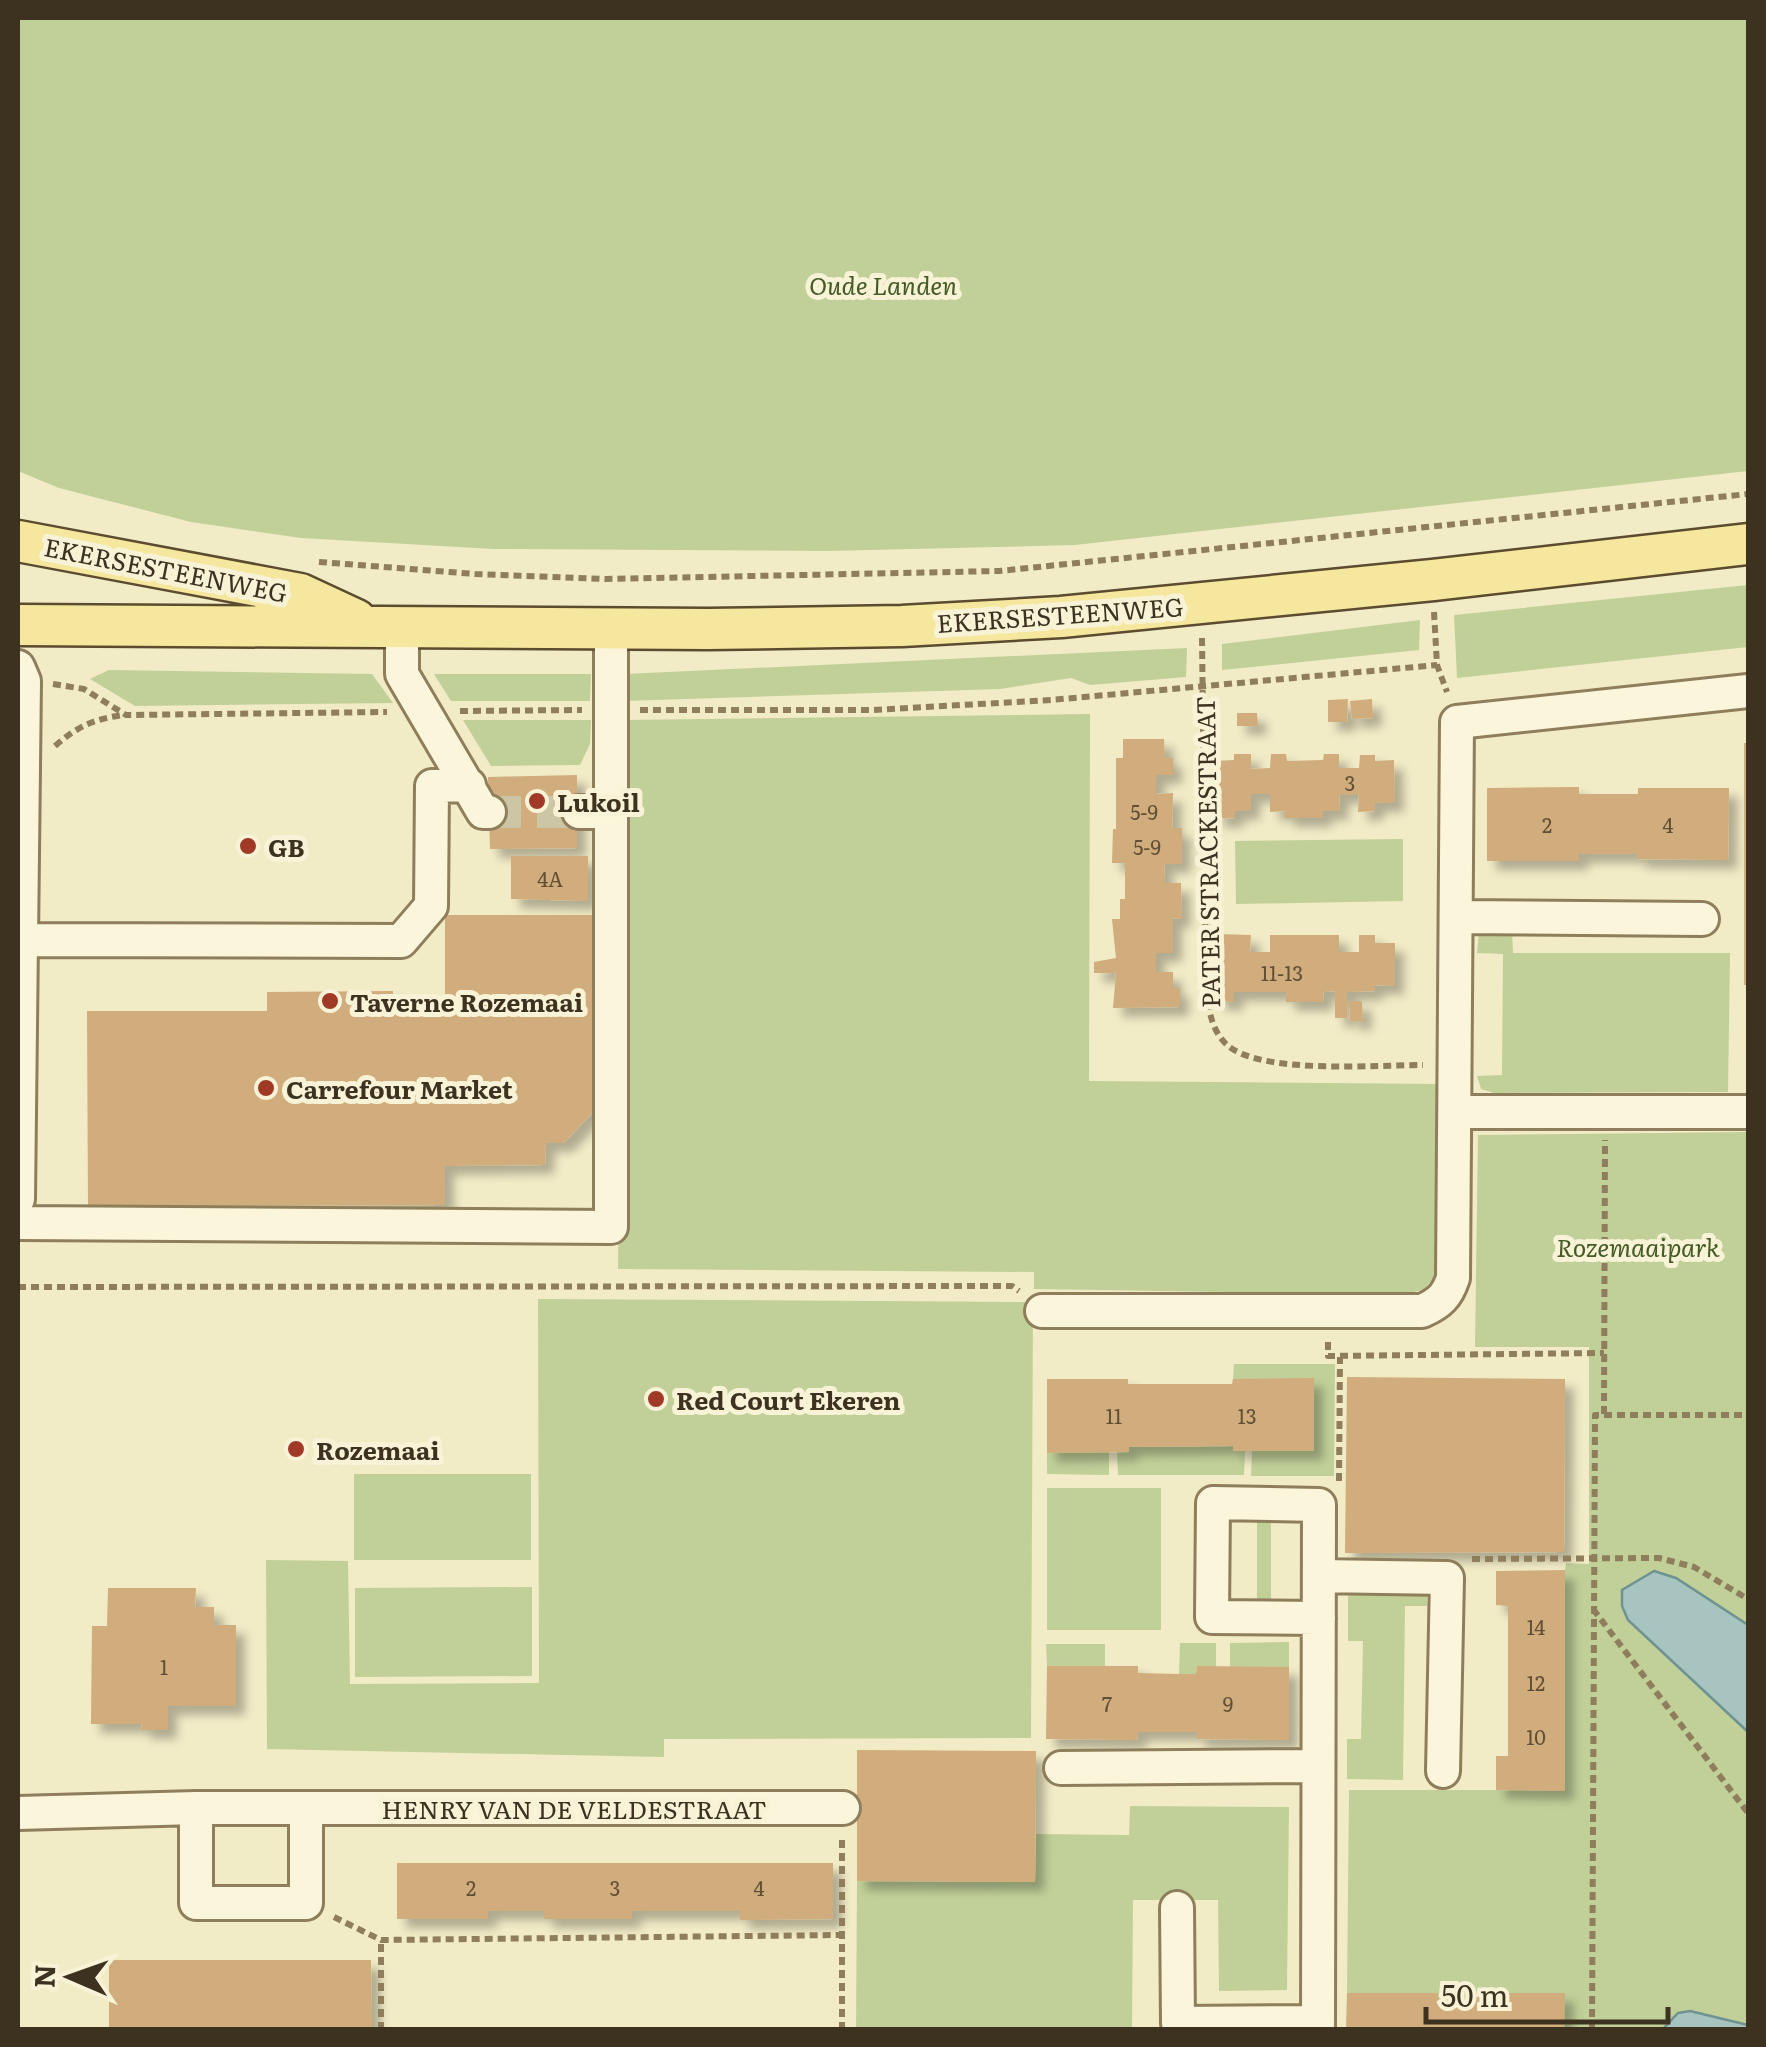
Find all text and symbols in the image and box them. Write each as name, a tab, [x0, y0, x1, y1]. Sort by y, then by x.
park label: Oude Landen	[809, 266, 957, 303]
street label: EKERSESTEENWEG	[41, 527, 291, 611]
street label: EKERSESTEENWEG	[935, 587, 1185, 641]
street label: PATER STRACKESTRAAT	[1186, 696, 1228, 1008]
house number: 3	[1345, 767, 1355, 797]
place label: Lukoil	[557, 783, 640, 820]
marker: Lukoil	[526, 790, 548, 812]
house number: 5-9	[1130, 796, 1158, 826]
house number: 2	[1542, 809, 1552, 839]
house number: 4	[1662, 809, 1674, 839]
place label: GB	[268, 828, 304, 865]
house number: 5-9	[1133, 831, 1161, 861]
marker: GB	[237, 835, 259, 857]
house number: 4A	[537, 863, 563, 893]
house number: 11-13	[1261, 957, 1303, 987]
place label: Taverne Rozemaai	[350, 983, 583, 1020]
marker: Taverne Rozemaai	[319, 990, 341, 1012]
place label: Carrefour Market	[286, 1070, 513, 1107]
marker: Carrefour Market	[255, 1077, 277, 1099]
park label: Rozemaaipark	[1556, 1228, 1720, 1265]
place label: Red Court Ekeren	[676, 1381, 900, 1418]
marker: Red Court Ekeren	[645, 1388, 667, 1410]
house number: 11	[1106, 1400, 1122, 1430]
house number: 13	[1238, 1400, 1256, 1430]
place label: Rozemaai	[316, 1431, 440, 1468]
marker: Rozemaai	[285, 1438, 307, 1460]
house number: 14	[1527, 1611, 1545, 1641]
house number: 1	[160, 1651, 168, 1681]
house number: 12	[1527, 1667, 1545, 1697]
house number: 7	[1102, 1688, 1112, 1718]
house number: 9	[1223, 1688, 1233, 1718]
house number: 10	[1526, 1721, 1546, 1751]
street label: HENRY VAN DE VELDESTRAAT	[381, 1790, 767, 1827]
house number: 2	[466, 1872, 476, 1902]
house number: 3	[610, 1872, 620, 1902]
house number: 4	[753, 1872, 765, 1902]
north arrow	[20, 1927, 120, 2027]
scale bar	[1426, 1962, 1668, 2024]
text: N	[22, 1964, 64, 1989]
text: 50 m	[1441, 1972, 1509, 2016]

